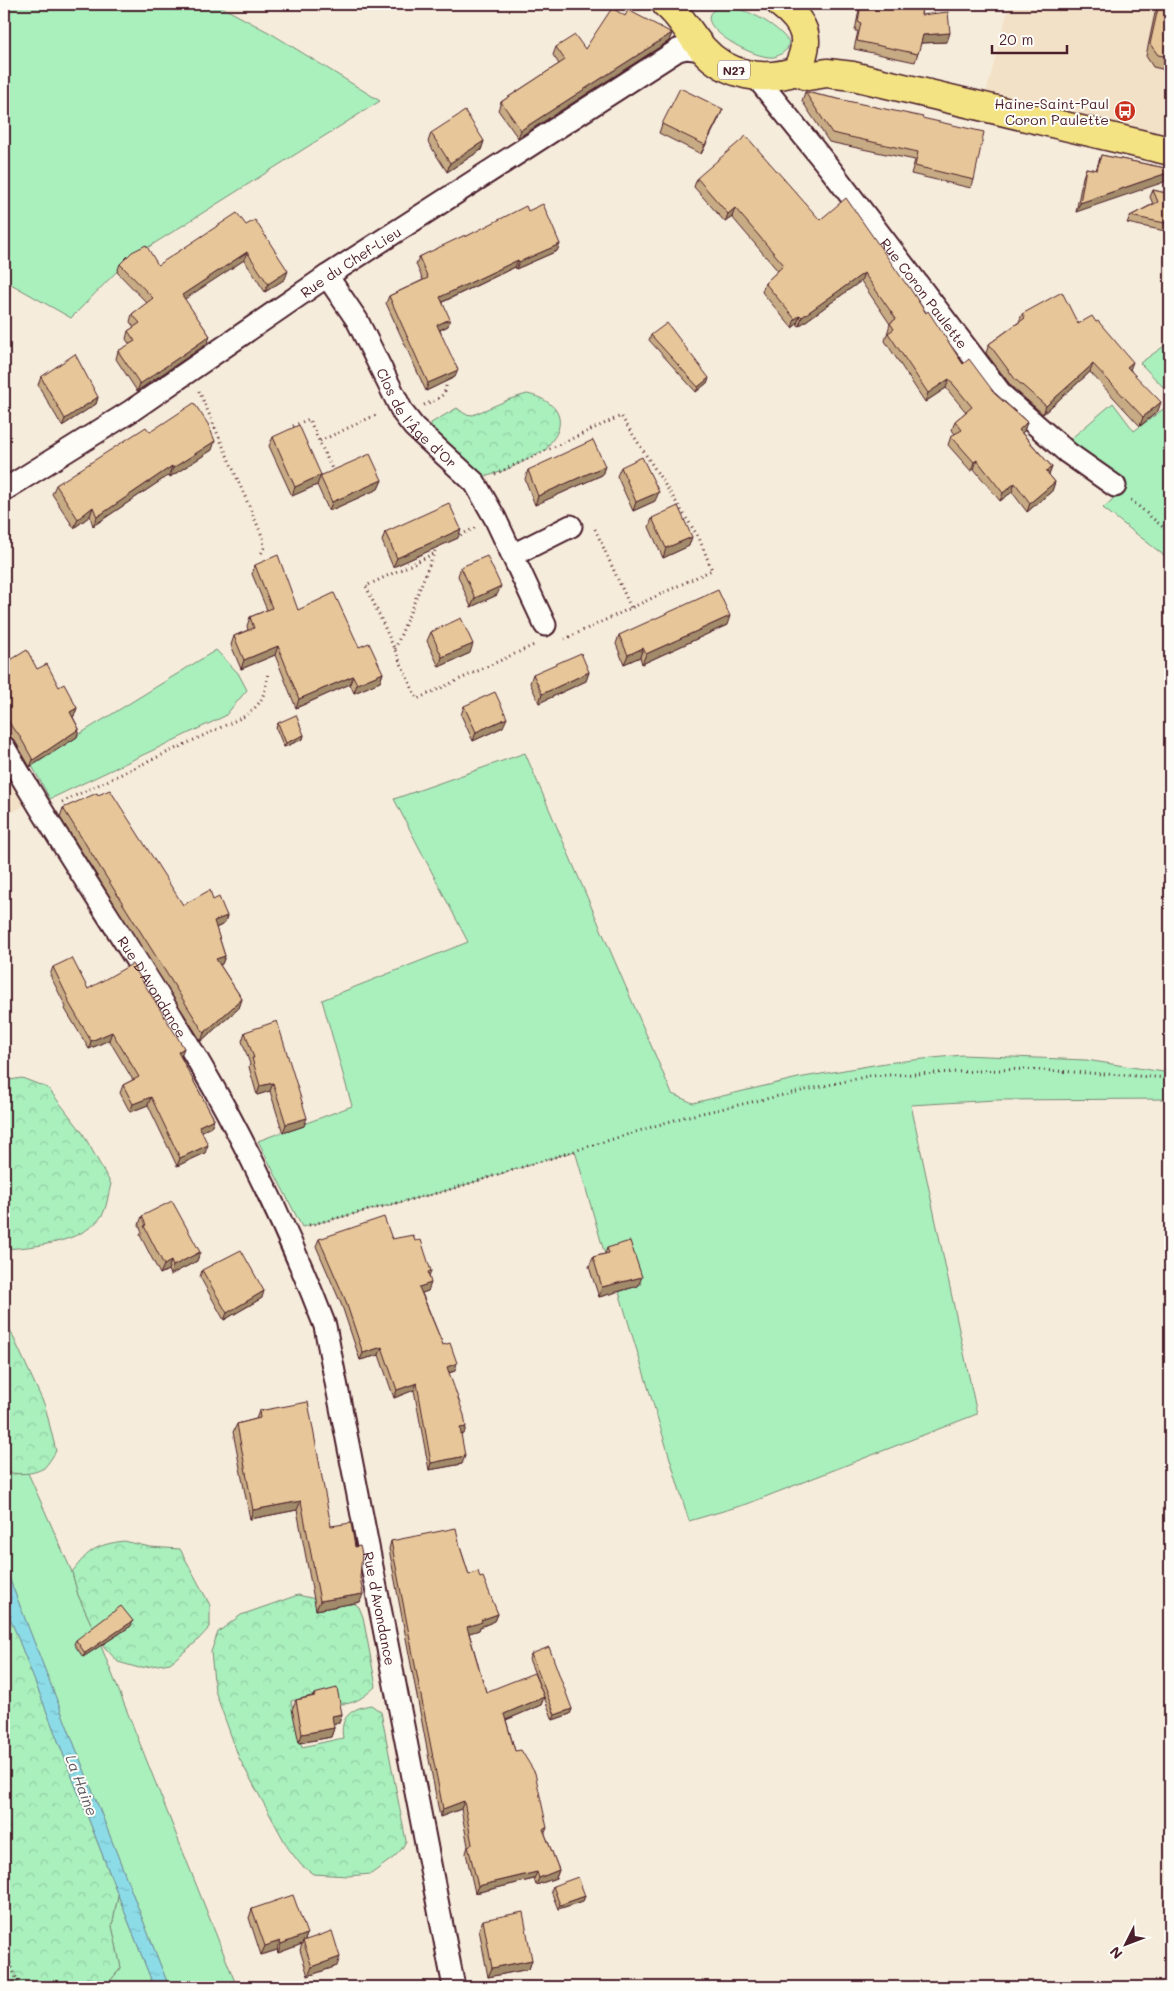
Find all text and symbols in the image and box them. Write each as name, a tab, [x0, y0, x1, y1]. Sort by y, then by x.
scale bar	[992, 22, 1066, 54]
text: 20 m	[999, 29, 1033, 49]
road number: N27	[718, 60, 750, 80]
place label: Haine-Saint-Paul Coron Paulette	[995, 94, 1109, 129]
bus stop icon: Haine-Saint-Paul Coron Paulette	[1113, 99, 1137, 123]
street label: Rue du Chef-Lieu	[296, 222, 404, 301]
street label: Rue Coron Paulette	[876, 234, 973, 352]
street label: Clos de l'Âge d'Or	[373, 364, 461, 472]
street label: Rue D'Avondance	[114, 932, 192, 1041]
street label: Rue d'Avondance	[360, 1550, 401, 1667]
water label: La Haine	[61, 1751, 103, 1819]
north arrow	[1102, 1918, 1152, 1968]
text: N	[1105, 1943, 1127, 1963]

